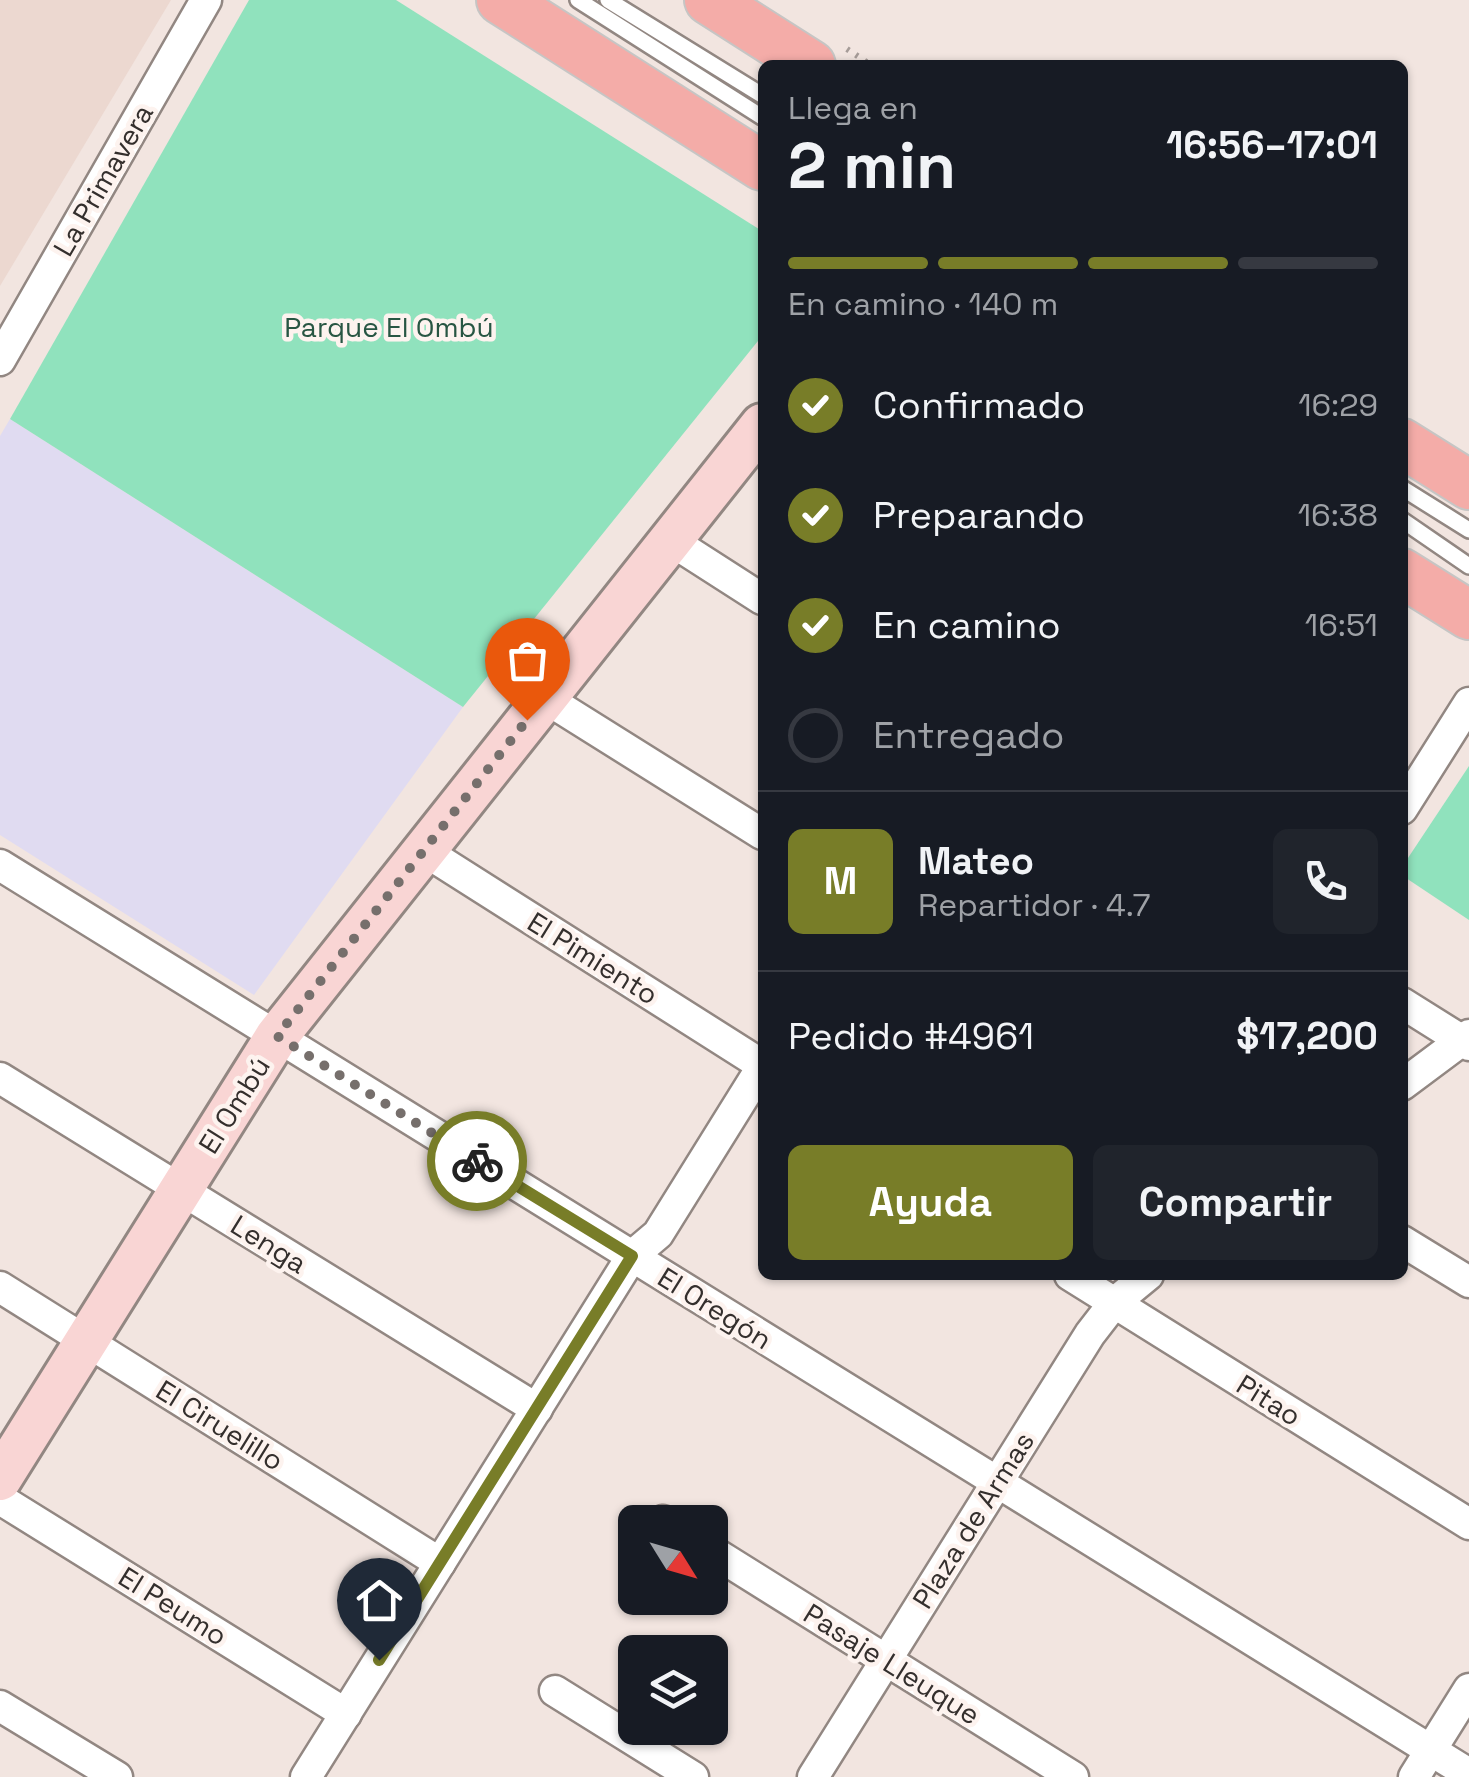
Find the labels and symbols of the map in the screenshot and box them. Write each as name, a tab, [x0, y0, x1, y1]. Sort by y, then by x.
street label: La Primavera	[45, 98, 161, 262]
park label: Parque El Ombú	[284, 309, 494, 345]
pin	[485, 618, 570, 721]
street label: El Pimiento	[521, 904, 665, 1012]
street label: El Ombú	[190, 1050, 278, 1160]
courier	[427, 1111, 527, 1211]
street label: Lenga	[224, 1207, 314, 1281]
street label: El Oregón	[651, 1259, 779, 1357]
street label: Pitao	[1230, 1366, 1308, 1434]
street label: El Ciruelillo	[150, 1372, 290, 1478]
street label: Plaza de Armas	[904, 1425, 1042, 1615]
north arrow	[618, 1505, 728, 1615]
pin	[337, 1558, 422, 1661]
street label: El Peumo	[112, 1559, 234, 1653]
street label: Pasaje Lleuque	[797, 1595, 987, 1733]

